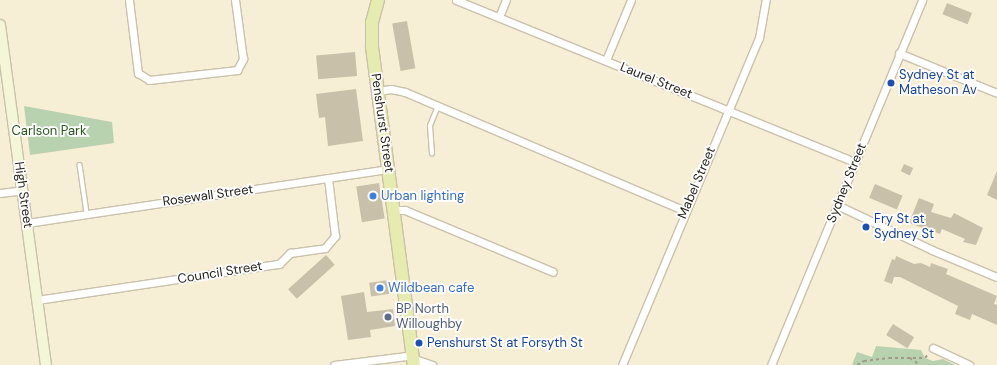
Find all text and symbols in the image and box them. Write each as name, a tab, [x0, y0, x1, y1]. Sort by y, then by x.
street label: Laurel Street	[618, 59, 694, 103]
place label: Sydney St at Matheson Av	[899, 68, 977, 99]
street label: Penshurst Street	[367, 72, 397, 174]
marker: Sydney St at Matheson Av	[886, 78, 896, 88]
park label: Carlson Park	[12, 123, 86, 139]
street label: Sydney Street	[824, 141, 870, 225]
street label: Mabel Street	[675, 145, 719, 221]
street label: High Street	[11, 161, 35, 229]
street label: Rosewall Street	[162, 182, 254, 210]
place label: Urban lighting	[381, 188, 464, 204]
marker: Urban lighting	[368, 191, 378, 201]
place label: Fry St at Sydney St	[874, 212, 934, 243]
marker: Fry St at Sydney St	[861, 222, 871, 232]
street label: Council Street	[176, 259, 264, 287]
place label: Wildbean cafe	[388, 280, 474, 296]
marker: Wildbean cafe	[375, 283, 385, 293]
place label: BP North Willoughby	[396, 302, 462, 333]
marker: BP North Willoughby	[383, 312, 393, 322]
place label: Penshurst St at Forsyth St	[427, 335, 583, 351]
marker: Penshurst St at Forsyth St	[414, 338, 424, 348]

